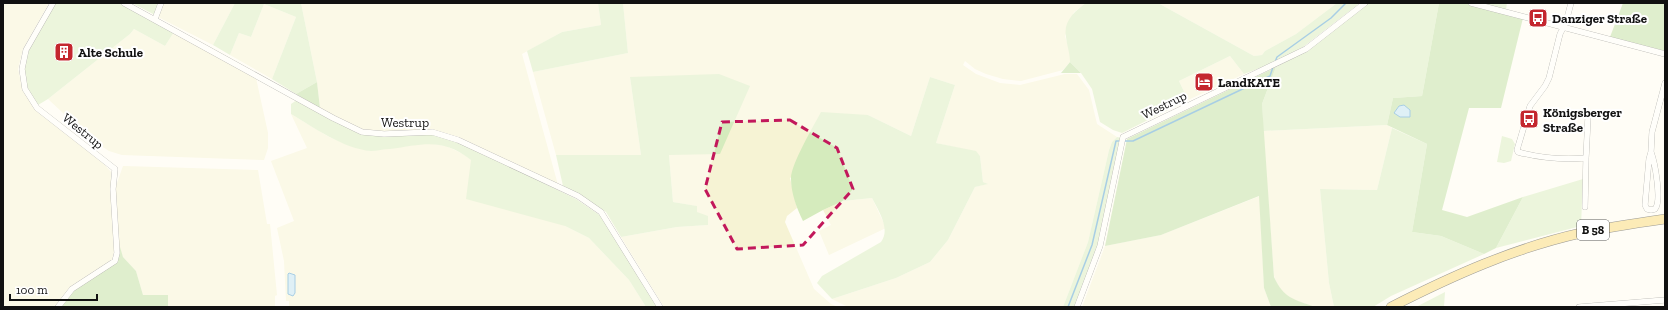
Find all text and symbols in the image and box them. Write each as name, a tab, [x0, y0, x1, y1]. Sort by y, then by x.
bus stop icon: Danziger Straße	[1527, 7, 1549, 29]
place label: Danziger Straße	[1552, 11, 1648, 26]
building icon: Alte Schule	[53, 41, 75, 63]
place label: Alte Schule	[78, 45, 144, 60]
hotel icon: LandKATE	[1193, 71, 1215, 93]
place label: LandKATE	[1218, 75, 1280, 90]
street label: Westrup	[1139, 88, 1189, 122]
place label: Königsberger Straße	[1543, 105, 1622, 135]
bus stop icon: Königsberger Straße	[1518, 108, 1540, 130]
street label: Westrup	[60, 110, 106, 152]
street label: Westrup	[381, 115, 429, 130]
road number: B 58	[1577, 220, 1609, 240]
scale bar	[10, 276, 97, 302]
text: 100 m	[16, 283, 48, 297]

